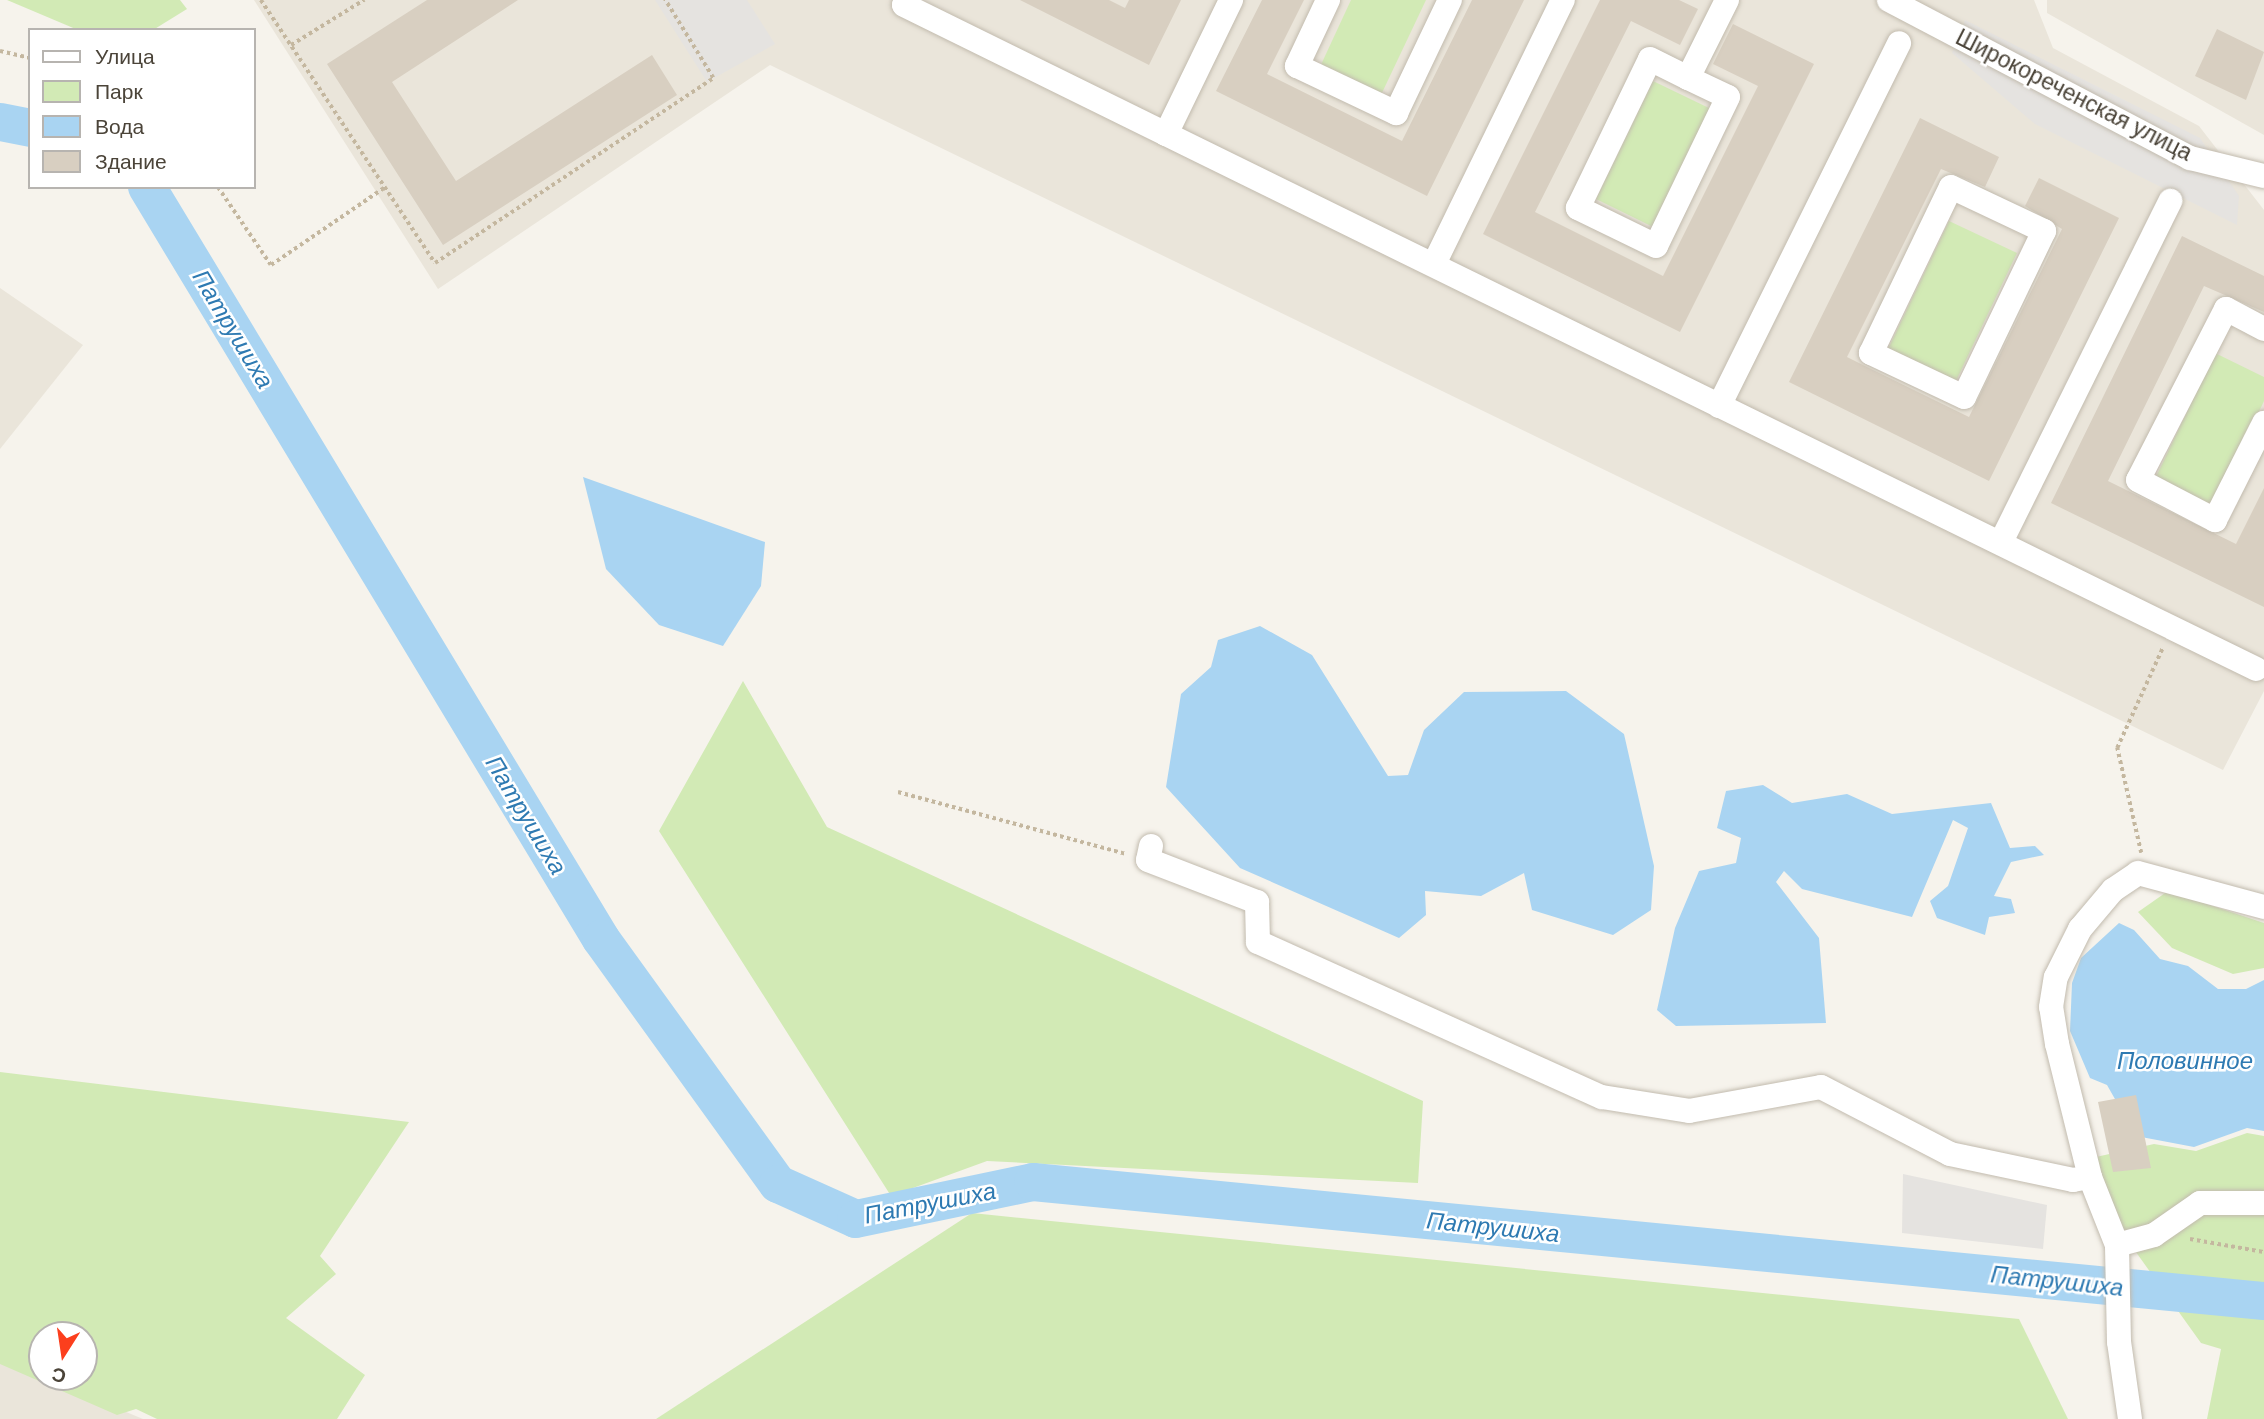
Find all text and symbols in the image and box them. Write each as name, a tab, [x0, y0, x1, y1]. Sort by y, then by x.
street label: Широкореченская улица	[1951, 23, 2197, 167]
legend	[28, 28, 256, 189]
text: Улица	[95, 45, 155, 68]
text: Парк	[95, 80, 143, 103]
text: Вода	[95, 115, 144, 138]
text: Здание	[95, 150, 167, 173]
water label: Патрушиха	[186, 264, 280, 394]
water label: Патрушиха	[479, 750, 573, 880]
water label: Половинное	[2117, 1047, 2253, 1075]
water label: Патрушиха	[862, 1176, 998, 1230]
water label: Патрушиха	[1425, 1206, 1561, 1248]
water label: Патрушиха	[1989, 1260, 2125, 1302]
north arrow	[28, 1321, 98, 1391]
text: С	[50, 1363, 68, 1387]

